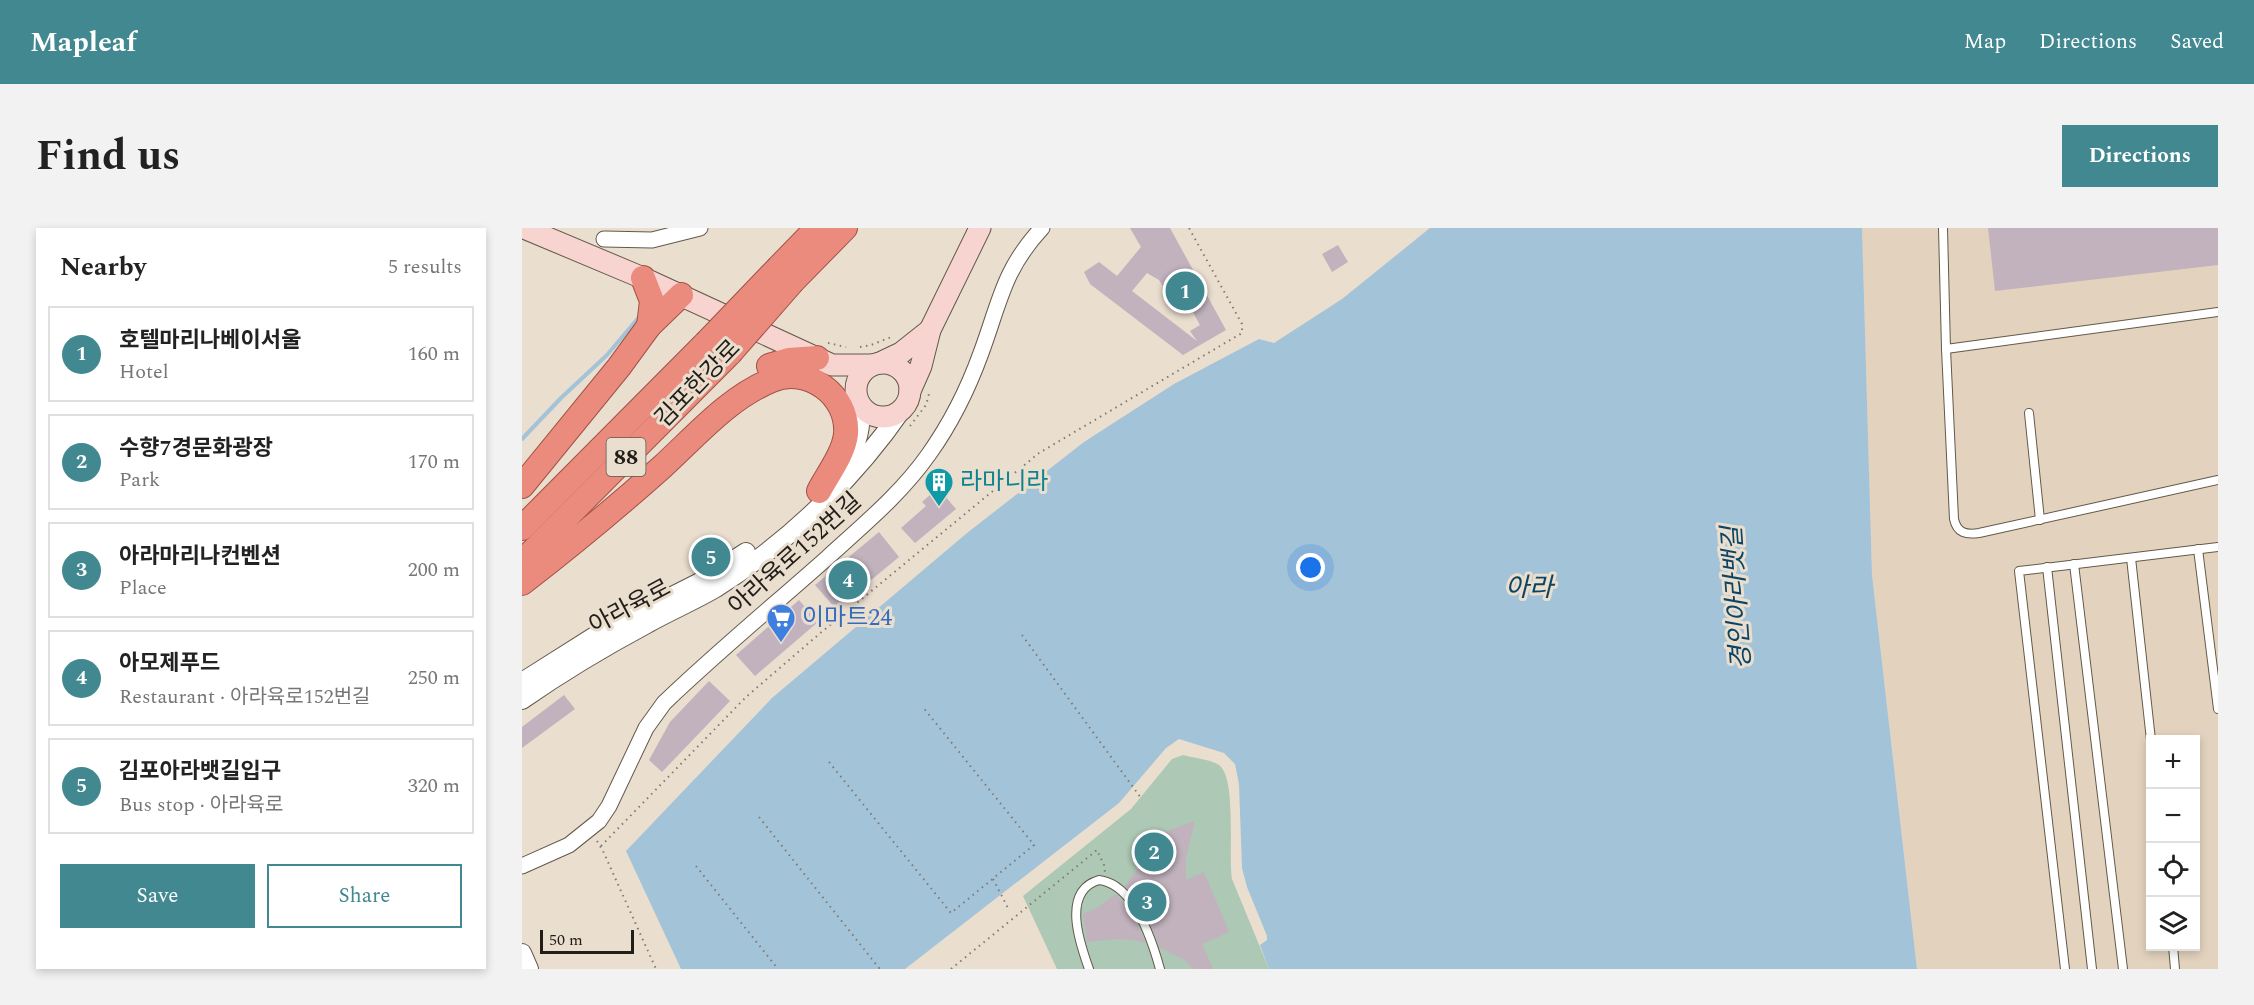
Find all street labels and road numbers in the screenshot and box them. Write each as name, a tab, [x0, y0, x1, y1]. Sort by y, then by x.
street label: 김포한강로	[647, 332, 749, 436]
road number: 88	[606, 438, 646, 476]
street label: 아라육로152번길	[720, 484, 870, 624]
street label: 아라육로	[583, 570, 677, 644]

